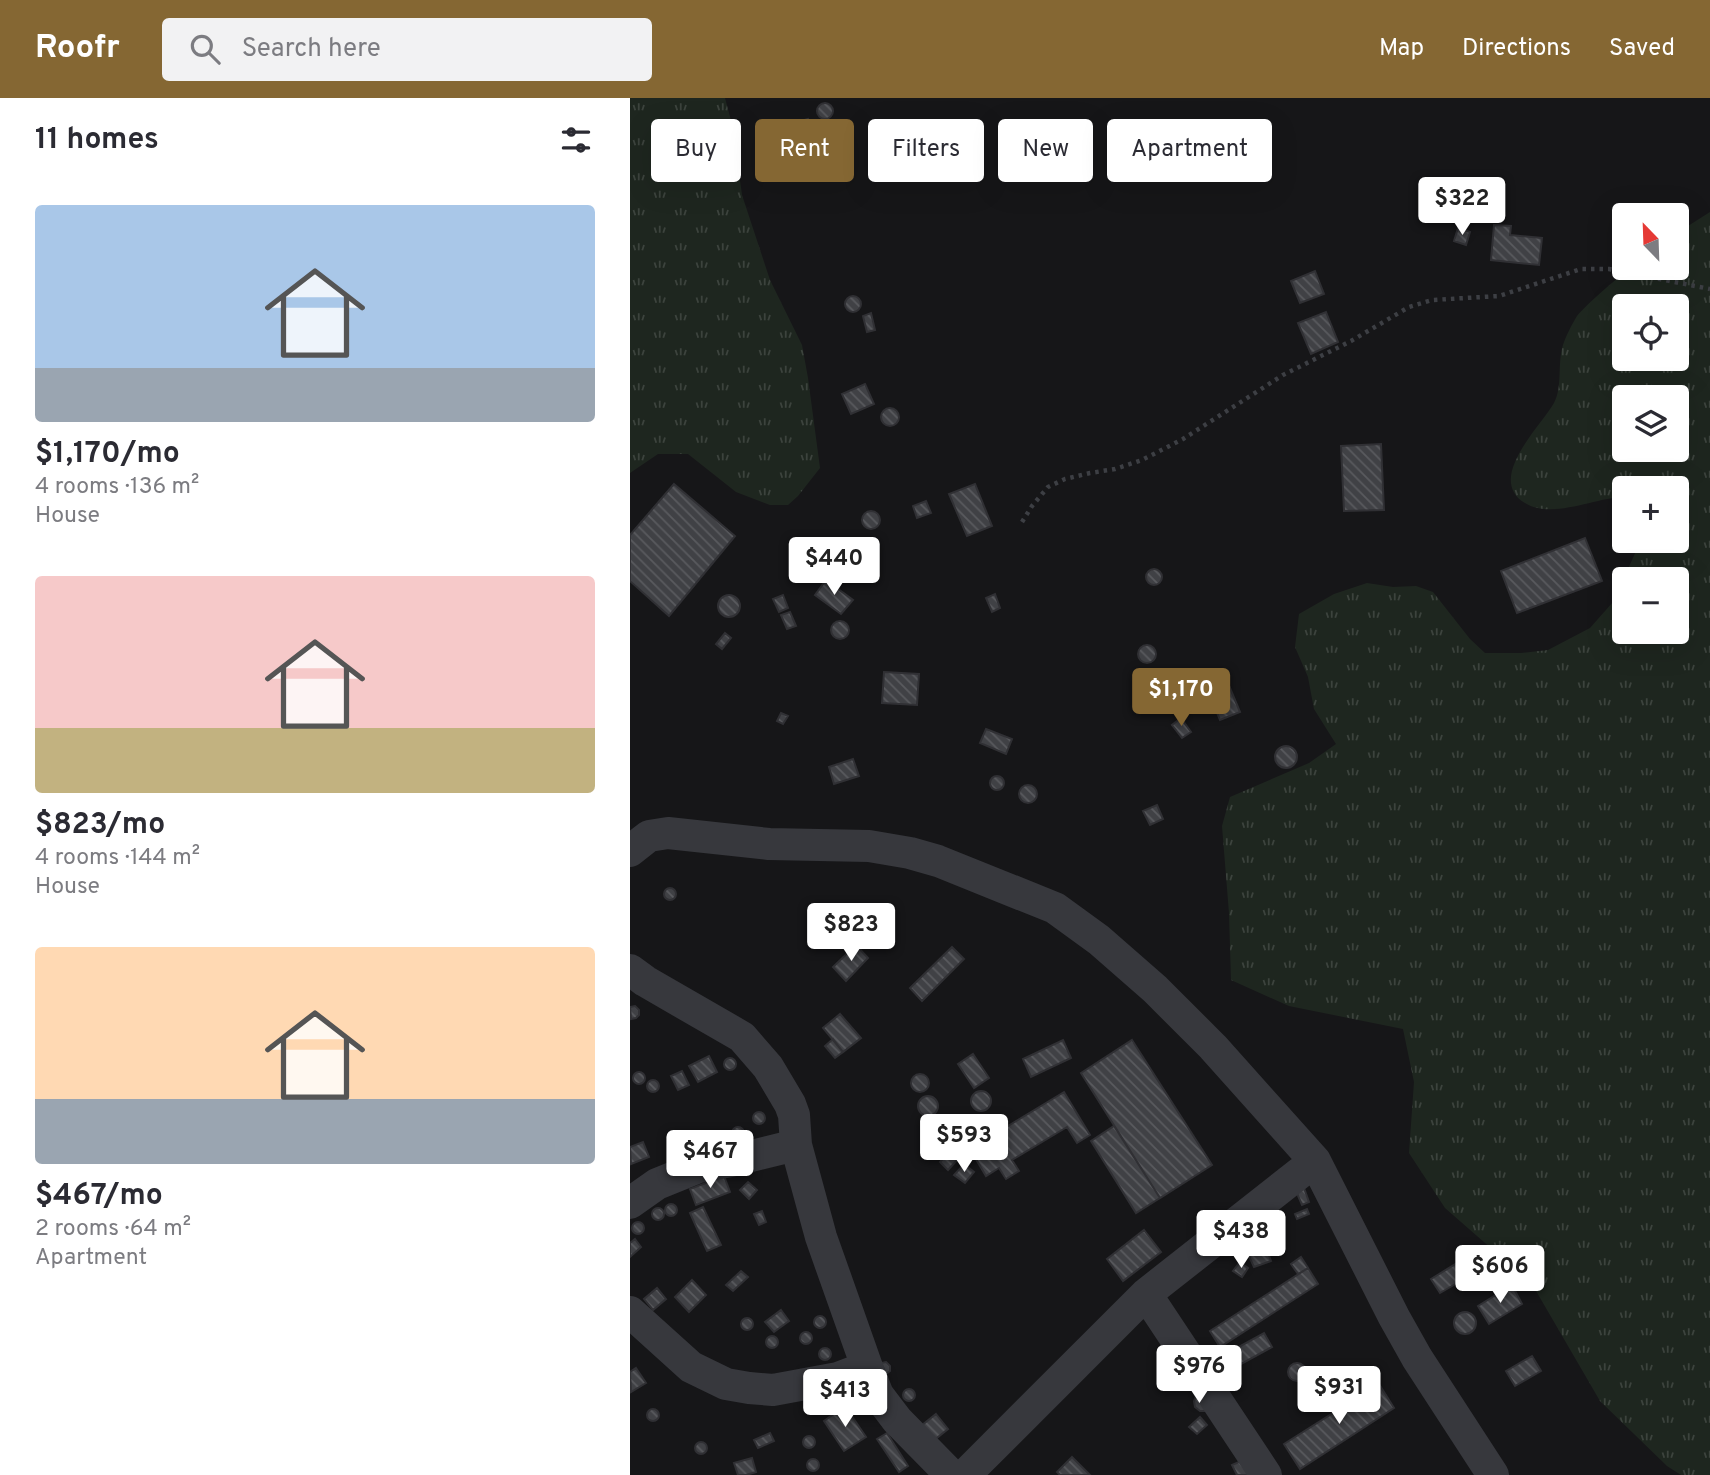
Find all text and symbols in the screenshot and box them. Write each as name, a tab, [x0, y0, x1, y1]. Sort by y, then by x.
search box	[162, 18, 652, 81]
text: Roofr	[35, 28, 120, 70]
icon: search	[186, 30, 224, 68]
text: Search here	[242, 33, 381, 66]
text: Map	[1379, 34, 1424, 64]
text: Directions	[1462, 34, 1571, 64]
text: Saved	[1609, 34, 1675, 64]
chip: Buy	[651, 119, 741, 182]
chip: Rent	[755, 119, 854, 182]
chip: Filters	[868, 119, 984, 182]
chip: New	[998, 119, 1093, 182]
chip: Apartment	[1107, 119, 1272, 182]
icon: filters	[557, 121, 595, 159]
text: 11 homes	[35, 122, 159, 159]
pin: $322	[1421, 178, 1503, 237]
text: $322	[1434, 185, 1490, 214]
north arrow	[1612, 203, 1689, 280]
map controls	[1612, 203, 1689, 644]
icon: home	[252, 250, 378, 376]
button: locate	[1612, 294, 1689, 371]
button: layers	[1612, 385, 1689, 462]
text: $1,170/mo	[35, 436, 180, 473]
text: 4 rooms · 136 m²	[35, 473, 199, 502]
button: +	[1612, 476, 1689, 553]
text: House	[35, 502, 100, 531]
pin: $440	[793, 538, 875, 597]
text: $440	[805, 545, 863, 574]
button: −	[1612, 567, 1689, 644]
icon: home	[252, 621, 378, 747]
pin: $1,170	[1124, 668, 1238, 728]
text: $1,170	[1148, 676, 1214, 705]
text: $823/mo	[35, 807, 165, 844]
text: 4 rooms · 144 m²	[35, 844, 200, 873]
text: House	[35, 873, 100, 902]
pin: $823	[810, 904, 892, 963]
text: $823	[823, 911, 879, 940]
icon: home	[252, 992, 378, 1118]
pin: $593	[923, 1114, 1005, 1174]
text: $593	[936, 1122, 992, 1151]
pin: $467	[669, 1130, 751, 1190]
text: $467	[682, 1138, 738, 1167]
text: $467/mo	[35, 1178, 163, 1215]
pin: $438	[1200, 1210, 1282, 1270]
text: 2 rooms · 64 m²	[35, 1215, 191, 1244]
text: $438	[1213, 1218, 1269, 1247]
text: Apartment	[35, 1244, 147, 1273]
pin: $606	[1459, 1246, 1541, 1305]
text: $606	[1471, 1253, 1529, 1282]
pin: $976	[1158, 1346, 1240, 1405]
text: $976	[1173, 1353, 1225, 1382]
pin: $931	[1298, 1366, 1380, 1426]
pin: $413	[804, 1370, 886, 1429]
text: $931	[1314, 1374, 1364, 1403]
text: $413	[819, 1377, 871, 1406]

